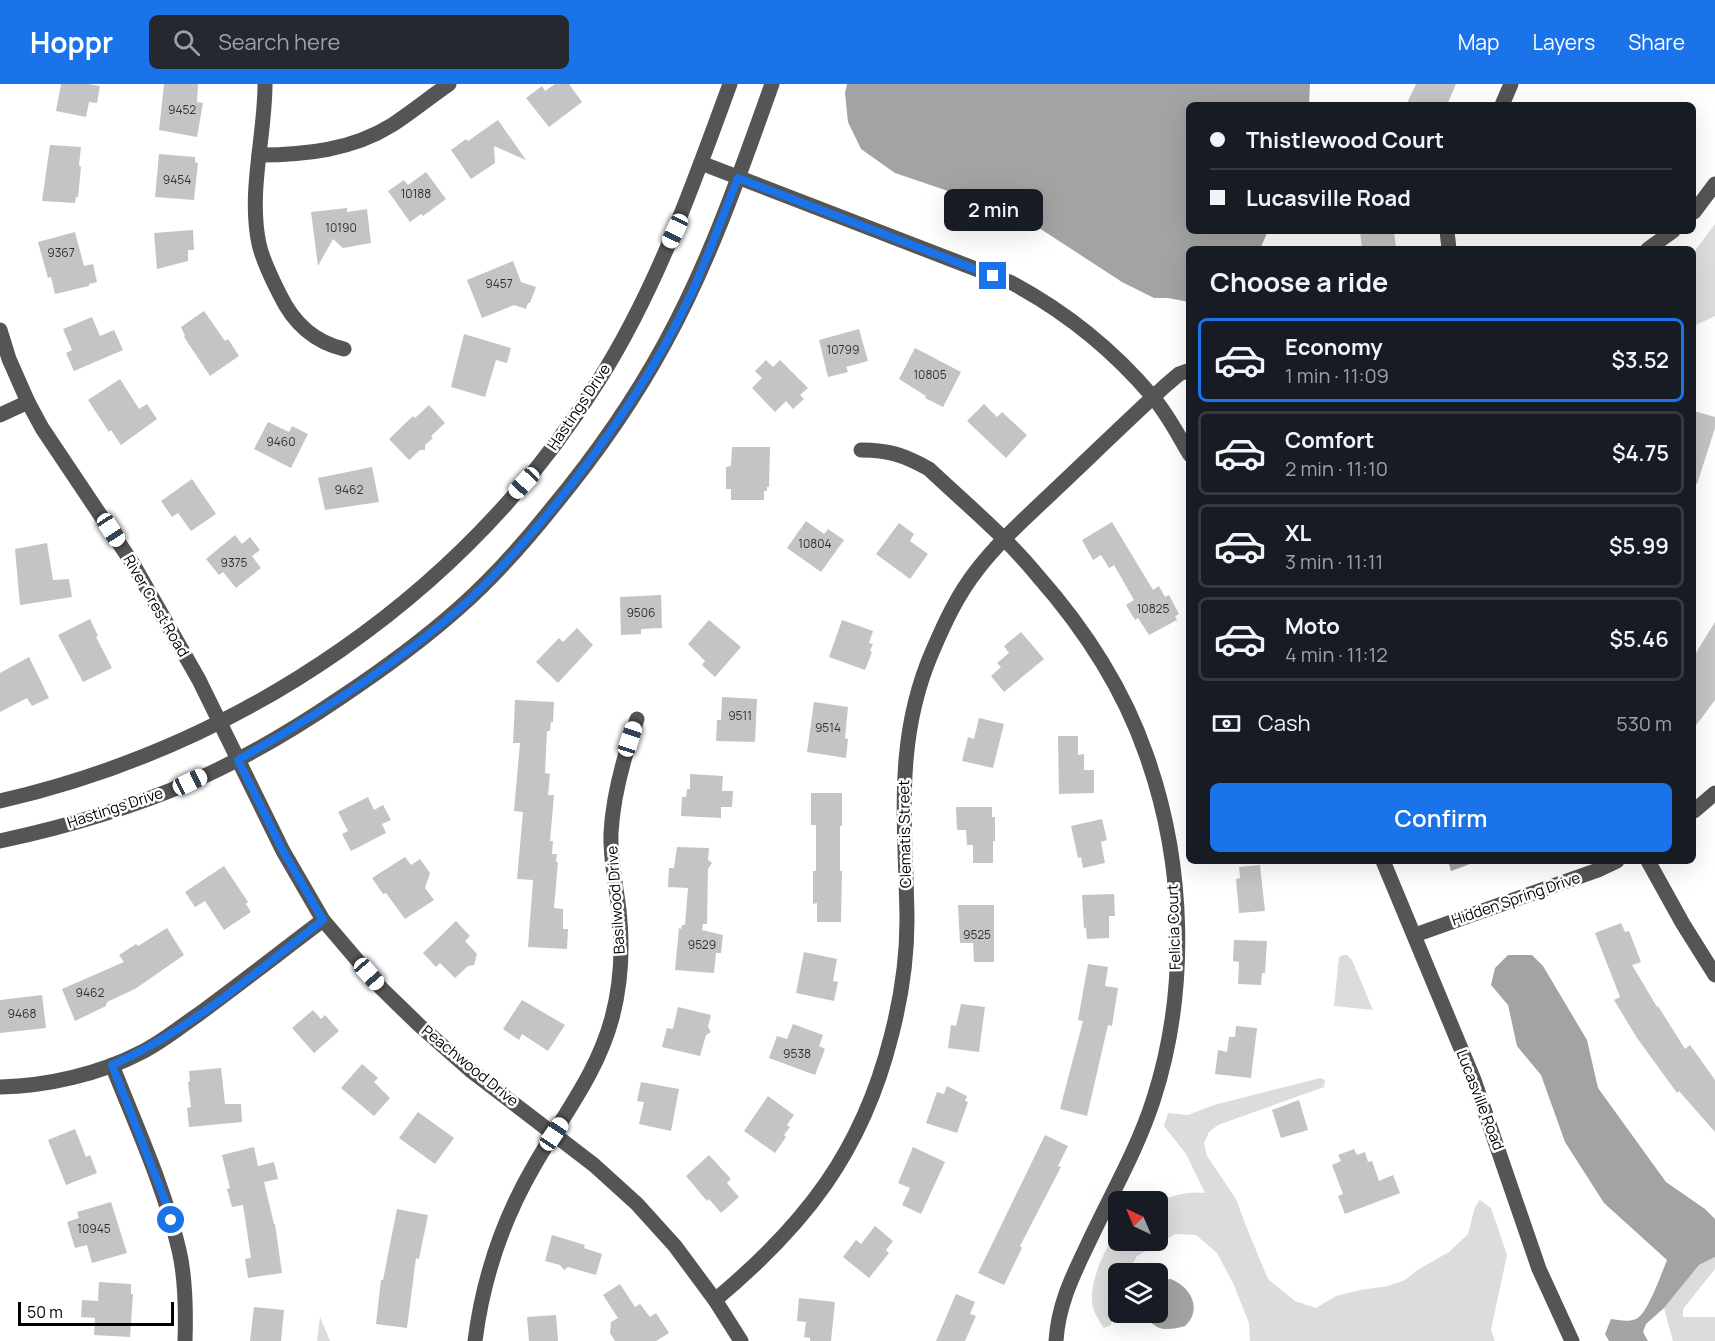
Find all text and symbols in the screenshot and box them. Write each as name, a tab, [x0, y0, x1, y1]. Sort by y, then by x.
search box	[149, 15, 569, 69]
text: Hoppr	[30, 23, 113, 61]
icon: search	[170, 26, 203, 59]
text: Search here	[218, 27, 340, 57]
text: Map	[1458, 28, 1499, 56]
text: Layers	[1532, 28, 1595, 56]
text: Share	[1628, 28, 1685, 56]
house number: 9452	[168, 101, 196, 118]
text: Thistlewood Court	[1246, 125, 1444, 155]
house number: 9454	[163, 171, 191, 188]
text: Lucasville Road	[1246, 183, 1411, 213]
house number: 10188	[401, 185, 431, 202]
callout: 2 min	[944, 189, 1042, 231]
text: 2 min	[968, 196, 1019, 223]
car	[659, 211, 691, 251]
house number: 10190	[325, 219, 357, 236]
house number: 9367	[47, 244, 75, 261]
route end	[979, 262, 1006, 289]
text: Choose a ride	[1210, 263, 1388, 300]
house number: 9457	[485, 275, 513, 292]
text: Economy	[1285, 332, 1383, 362]
icon: car	[1213, 333, 1267, 387]
house number: 10799	[827, 341, 859, 358]
text: $3.52	[1611, 345, 1669, 375]
street label: Hastings Drive	[542, 359, 615, 454]
text: 1 min · 11:09	[1285, 362, 1389, 389]
house number: 10805	[913, 366, 947, 383]
text: Comfort	[1285, 425, 1374, 455]
icon: car	[1213, 426, 1267, 480]
house number: 9460	[266, 433, 296, 450]
text: $4.75	[1612, 438, 1669, 468]
text: 2 min · 11:10	[1285, 455, 1388, 482]
car	[505, 464, 543, 502]
house number: 9462	[335, 481, 364, 498]
car	[94, 510, 128, 550]
text: XL	[1285, 518, 1311, 548]
icon: car	[1213, 519, 1267, 573]
text: $5.99	[1609, 531, 1669, 561]
house number: 10804	[798, 535, 832, 552]
text: 3 min · 11:11	[1285, 548, 1383, 575]
street label: River Crest Road	[119, 551, 194, 661]
house number: 9375	[220, 554, 248, 571]
house number: 10825	[1137, 600, 1169, 617]
house number: 9506	[626, 604, 656, 621]
text: Moto	[1285, 611, 1340, 641]
icon: car	[1213, 612, 1267, 666]
text: $5.46	[1609, 624, 1669, 654]
text: 4 min · 11:12	[1285, 641, 1388, 668]
house number: 9511	[728, 707, 752, 724]
icon: cash	[1210, 707, 1243, 740]
text: Cash	[1258, 708, 1311, 738]
text: 530 m	[1616, 710, 1672, 737]
car	[616, 719, 644, 759]
house number: 9514	[815, 719, 841, 736]
car	[170, 766, 210, 798]
street label: Clematis Street	[893, 780, 916, 888]
street label: Hastings Drive	[64, 782, 166, 833]
button: Confirm	[1210, 783, 1672, 852]
street label: Basilwood Drive	[601, 845, 630, 955]
street label: Hidden Spring Drive	[1449, 867, 1583, 930]
street label: Felicia Court	[1162, 884, 1185, 970]
house number: 9525	[963, 926, 991, 943]
house number: 9529	[688, 936, 716, 953]
car	[350, 955, 388, 993]
house number: 9462	[76, 984, 105, 1001]
house number: 9468	[8, 1005, 36, 1022]
street label: Peachwood Drive	[417, 1020, 523, 1111]
house number: 9538	[783, 1045, 811, 1062]
street label: Lucasville Road	[1452, 1046, 1509, 1153]
car	[536, 1114, 572, 1154]
north arrow	[1108, 1191, 1168, 1251]
map controls	[1108, 1191, 1168, 1323]
route start	[157, 1206, 184, 1233]
house number: 10945	[77, 1220, 111, 1237]
button: layers	[1108, 1263, 1168, 1323]
scale bar	[18, 1299, 174, 1326]
text: 50 m	[27, 1301, 63, 1323]

